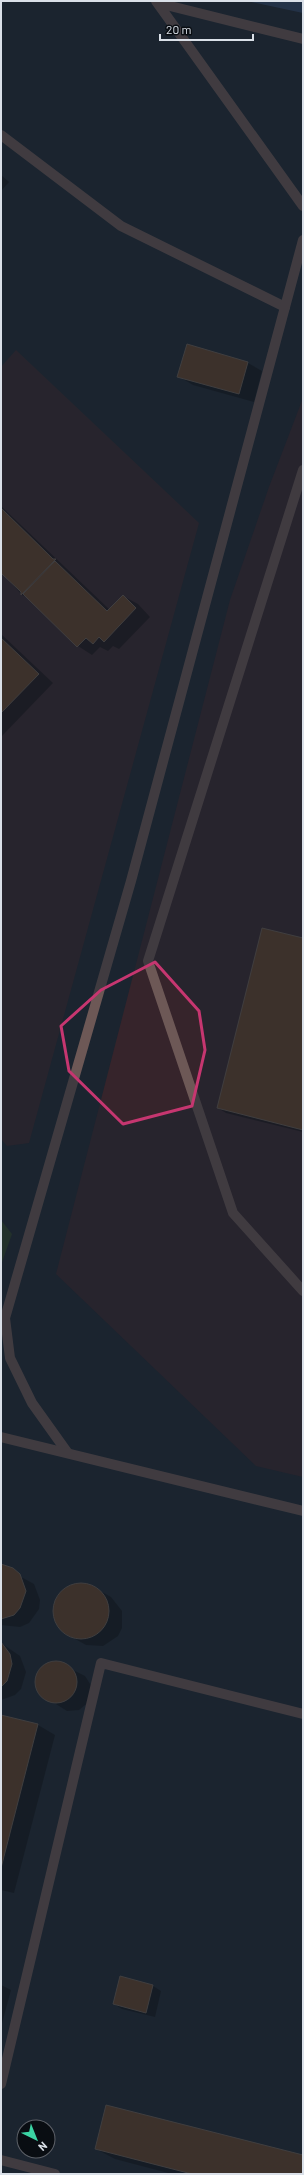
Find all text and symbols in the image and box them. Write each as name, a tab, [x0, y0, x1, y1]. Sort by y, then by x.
scale bar	[160, 16, 253, 42]
text: 20 m	[166, 22, 192, 36]
north arrow	[16, 2119, 56, 2159]
text: N	[36, 2139, 50, 2154]

